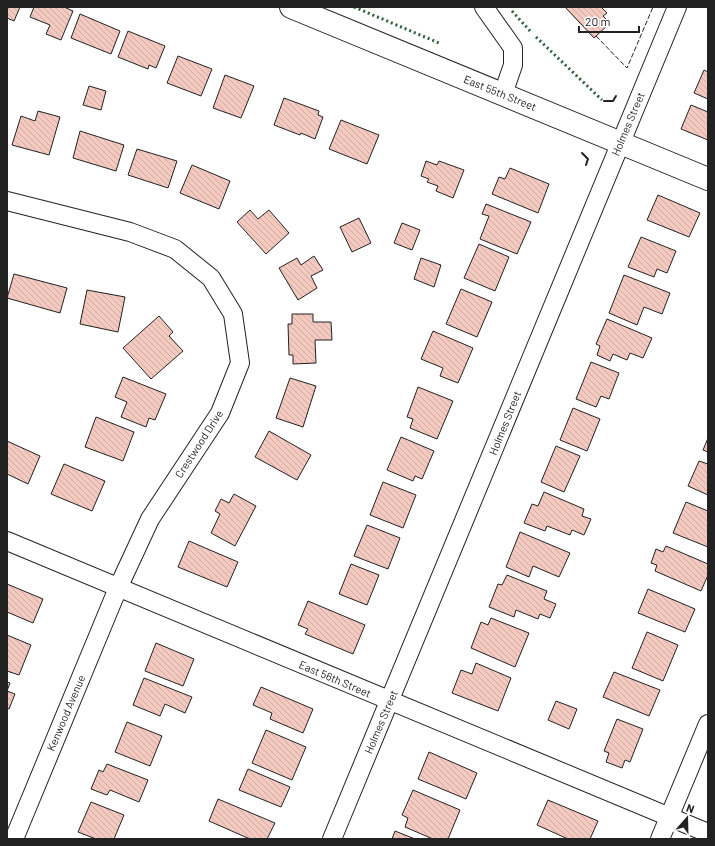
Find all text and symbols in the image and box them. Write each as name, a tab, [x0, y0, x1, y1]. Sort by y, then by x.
scale bar	[579, 8, 639, 34]
text: 20 m	[585, 14, 611, 28]
street label: East 55th Street	[462, 72, 538, 113]
street label: Holmes Street	[608, 90, 647, 158]
street label: Holmes Street	[486, 389, 523, 457]
street label: Crestwood Drive	[172, 407, 225, 480]
street label: East 56th Street	[297, 657, 373, 700]
street label: Kenwood Avenue	[44, 673, 87, 753]
street label: Holmes Street	[361, 688, 400, 756]
north arrow	[667, 798, 707, 838]
text: N	[685, 801, 696, 815]

